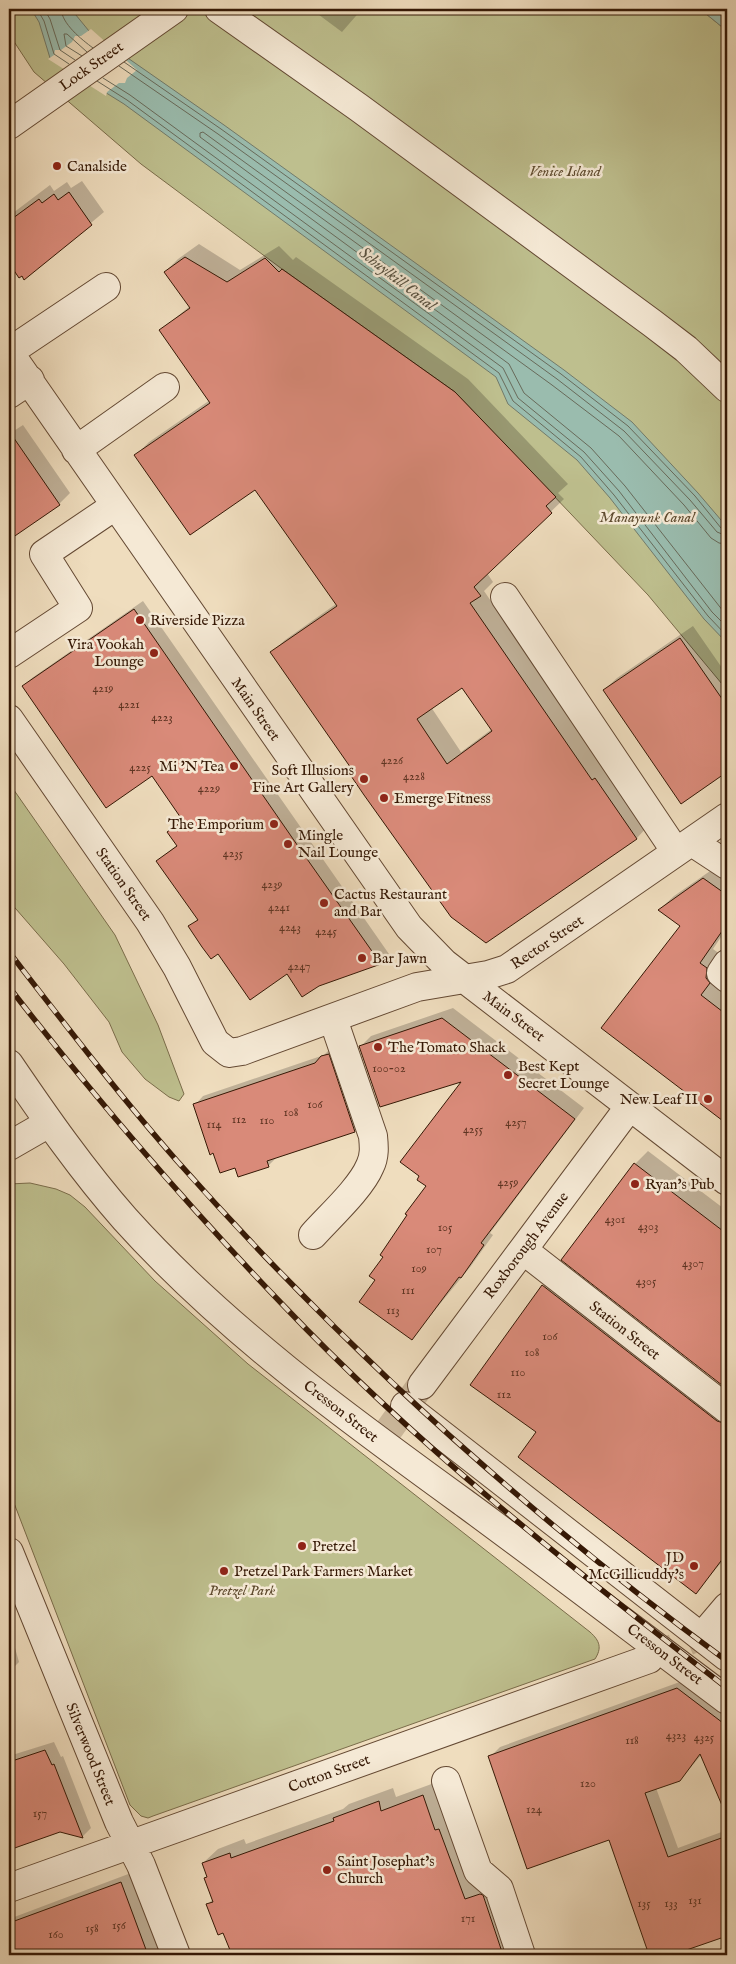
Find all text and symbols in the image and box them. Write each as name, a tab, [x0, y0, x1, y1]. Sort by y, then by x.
street label: Lock Street	[56, 37, 127, 95]
place label: Canalside	[67, 157, 127, 176]
marker: Canalside	[51, 160, 63, 172]
park label: Venice Island	[529, 162, 602, 181]
water label: Schuylkill Canal	[354, 243, 440, 317]
park label: Manayunk Canal	[599, 508, 696, 527]
place label: Riverside Pizza	[150, 611, 245, 630]
marker: Riverside Pizza	[134, 614, 146, 626]
place label: Vira Vookah Lounge	[66, 635, 144, 671]
marker: Vira Vookah Lounge	[148, 647, 160, 659]
street label: Main Street	[227, 674, 284, 745]
house number: 4219	[92, 681, 114, 696]
house number: 4221	[118, 697, 140, 712]
house number: 4223	[151, 710, 173, 725]
house number: 4226	[381, 753, 404, 768]
place label: Mi 'N Tea	[159, 757, 225, 776]
house number: 4225	[129, 760, 151, 775]
marker: Mi 'N Tea	[228, 760, 240, 772]
place label: Soft Illusions Fine Art Gallery	[252, 761, 355, 797]
house number: 4228	[403, 769, 425, 784]
marker: Soft Illusions Fine Art Gallery	[358, 773, 370, 785]
house number: 4229	[198, 781, 220, 796]
place label: Emerge Fitness	[394, 789, 491, 808]
marker: Emerge Fitness	[378, 792, 390, 804]
place label: The Emporium	[168, 815, 264, 834]
marker: The Emporium	[268, 818, 280, 830]
place label: Mingle Nail Lounge	[298, 826, 378, 862]
marker: Mingle Nail Lounge	[282, 838, 294, 850]
street label: Station Street	[91, 844, 156, 925]
house number: 4235	[223, 846, 244, 861]
house number: 4239	[261, 877, 283, 892]
place label: Cactus Restaurant and Bar	[334, 885, 447, 921]
marker: Cactus Restaurant and Bar	[318, 897, 330, 909]
house number: 4241	[268, 900, 290, 915]
street label: Rector Street	[507, 911, 587, 974]
house number: 4243	[279, 920, 301, 935]
house number: 4245	[315, 924, 337, 939]
place label: Bar Jawn	[372, 949, 427, 968]
marker: Bar Jawn	[356, 952, 368, 964]
house number: 4247	[288, 959, 310, 974]
street label: Main Street	[479, 987, 549, 1046]
place label: The Tomato Shack	[388, 1038, 507, 1057]
marker: The Tomato Shack	[372, 1041, 384, 1053]
place label: Best Kept Secret Lounge	[518, 1057, 610, 1093]
house number: 100-02	[372, 1061, 406, 1076]
marker: Best Kept Secret Lounge	[502, 1069, 514, 1081]
place label: New Leaf II	[620, 1090, 699, 1109]
marker: New Leaf II	[702, 1093, 714, 1105]
house number: 106	[307, 1097, 324, 1112]
house number: 108	[283, 1105, 299, 1120]
house number: 112	[232, 1112, 247, 1127]
house number: 110	[260, 1113, 274, 1128]
house number: 4257	[505, 1115, 527, 1130]
house number: 114	[207, 1117, 222, 1132]
house number: 4255	[463, 1122, 484, 1137]
house number: 4259	[497, 1175, 519, 1190]
place label: Ryan's Pub	[645, 1175, 715, 1194]
marker: Ryan's Pub	[629, 1178, 641, 1190]
street label: Roxborough Avenue	[480, 1188, 573, 1303]
house number: 4301	[605, 1212, 625, 1227]
house number: 4303	[638, 1219, 658, 1234]
house number: 105	[438, 1220, 453, 1235]
house number: 107	[426, 1242, 442, 1257]
house number: 4307	[682, 1256, 704, 1271]
house number: 109	[411, 1261, 427, 1276]
house number: 4305	[636, 1274, 657, 1289]
house number: 111	[401, 1283, 415, 1298]
street label: Station Street	[585, 1297, 664, 1364]
house number: 113	[386, 1303, 400, 1318]
house number: 106	[542, 1329, 559, 1344]
house number: 108	[524, 1345, 540, 1360]
house number: 110	[511, 1365, 525, 1380]
street label: Cresson Street	[299, 1376, 382, 1447]
house number: 112	[497, 1387, 512, 1402]
place label: Pretzel	[312, 1537, 357, 1556]
marker: Pretzel	[296, 1540, 308, 1552]
place label: JD McGillicuddy's	[589, 1548, 684, 1584]
marker: JD McGillicuddy's	[688, 1560, 700, 1572]
place label: Pretzel Park Farmers Market	[234, 1562, 413, 1581]
marker: Pretzel Park Farmers Market	[218, 1565, 230, 1577]
park label: Pretzel Park	[209, 1581, 275, 1600]
street label: Cresson Street	[623, 1620, 706, 1689]
street label: Silverwood Street	[61, 1700, 120, 1808]
house number: 4323	[666, 1728, 686, 1743]
house number: 4325	[694, 1730, 715, 1745]
house number: 118	[625, 1733, 639, 1748]
street label: Cotton Street	[286, 1750, 373, 1797]
house number: 120	[580, 1776, 596, 1791]
house number: 124	[526, 1802, 542, 1817]
house number: 157	[33, 1806, 47, 1821]
place label: Saint Josephat's Church	[337, 1852, 435, 1888]
marker: Saint Josephat's Church	[321, 1864, 333, 1876]
house number: 131	[688, 1893, 702, 1908]
house number: 135	[637, 1896, 651, 1911]
house number: 133	[664, 1896, 678, 1911]
house number: 171	[461, 1911, 475, 1926]
house number: 156	[112, 1918, 127, 1933]
house number: 158	[85, 1921, 99, 1936]
house number: 160	[48, 1927, 64, 1942]

